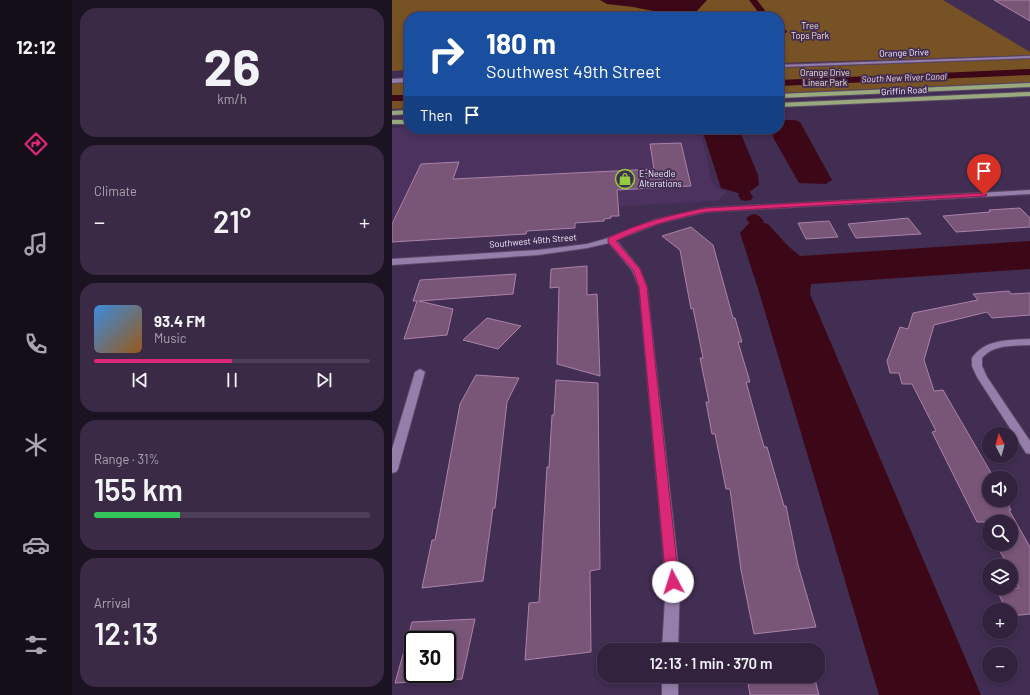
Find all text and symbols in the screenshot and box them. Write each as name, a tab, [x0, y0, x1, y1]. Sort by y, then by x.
park label: Tree Tops Park	[791, 20, 830, 41]
text: 180 m	[486, 26, 556, 60]
icon: right	[420, 28, 472, 80]
text: 26	[203, 34, 261, 96]
text: 12:12	[16, 36, 56, 58]
street label: Orange Drive	[879, 46, 929, 59]
text: Southwest 49th Street	[486, 60, 661, 82]
park label: Orange Drive Linear Park	[800, 67, 850, 88]
water label: South New River Canal	[861, 71, 947, 84]
street label: Griffin Road	[881, 84, 927, 97]
text: km/h	[217, 91, 247, 107]
icon: arrive	[461, 104, 483, 126]
text: Then	[420, 106, 453, 124]
icon: directions	[22, 130, 50, 158]
pin	[967, 154, 1001, 195]
icon: arrive	[973, 160, 995, 182]
shop icon: E-Needle Alterations	[614, 168, 636, 190]
place label: E-Needle Alterations	[639, 168, 682, 189]
text: Climate	[94, 183, 137, 199]
text: 21°	[213, 203, 251, 239]
text: −	[94, 208, 105, 234]
text: +	[359, 208, 370, 234]
icon: music	[22, 230, 50, 258]
street label: Southwest 49th Street	[489, 231, 577, 250]
text: 93.4 FM	[154, 312, 205, 330]
icon: phone	[22, 330, 50, 358]
text: Music	[154, 330, 187, 346]
icon: previous	[129, 369, 151, 391]
icon: pause	[221, 369, 243, 391]
icon: next	[313, 369, 335, 391]
north arrow	[982, 427, 1018, 463]
map controls	[982, 427, 1018, 683]
icon: climate	[22, 431, 50, 459]
text: Range · 31%	[94, 451, 160, 467]
text: 155 km	[94, 471, 183, 507]
button: sound	[982, 471, 1018, 507]
button: search	[982, 515, 1018, 551]
icon: car	[22, 531, 50, 559]
button: layers	[982, 559, 1018, 595]
position arrow	[652, 561, 694, 603]
text: Arrival	[94, 595, 130, 611]
button: +	[982, 603, 1018, 639]
text: 12:13	[94, 615, 158, 651]
icon: filters	[22, 631, 50, 659]
speed limit sign: 30	[404, 631, 456, 683]
button: −	[982, 647, 1018, 683]
text: 12:13 · 1 min · 370 m	[650, 654, 772, 672]

